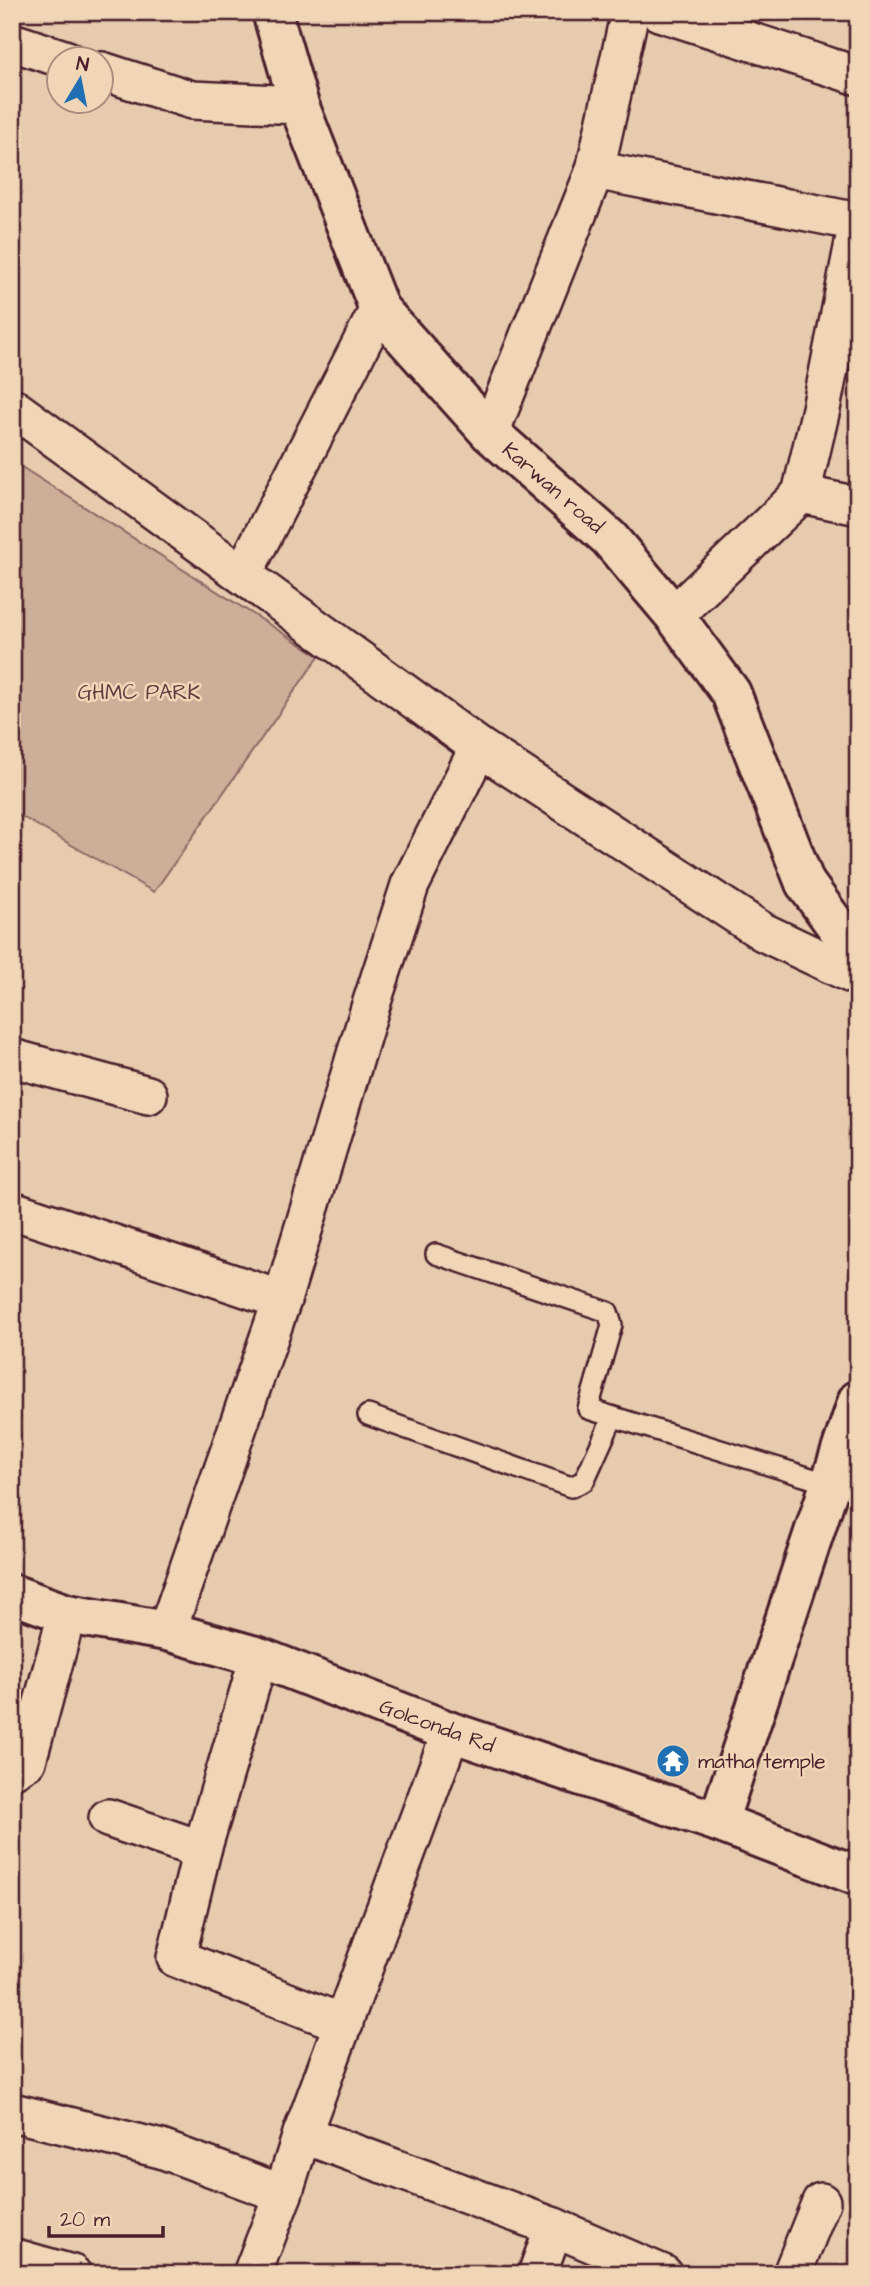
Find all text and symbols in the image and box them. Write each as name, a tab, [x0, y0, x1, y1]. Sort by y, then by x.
north arrow	[46, 46, 116, 116]
text: N	[74, 50, 91, 79]
street label: Karwan road	[496, 436, 610, 541]
park label: GHMC PARK	[78, 678, 200, 707]
street label: Golconda Rd	[375, 1692, 499, 1760]
temple icon: matha temple	[654, 1742, 692, 1780]
place label: matha temple	[698, 1747, 826, 1777]
scale bar	[49, 2195, 163, 2239]
text: 20 m	[60, 2205, 111, 2234]

